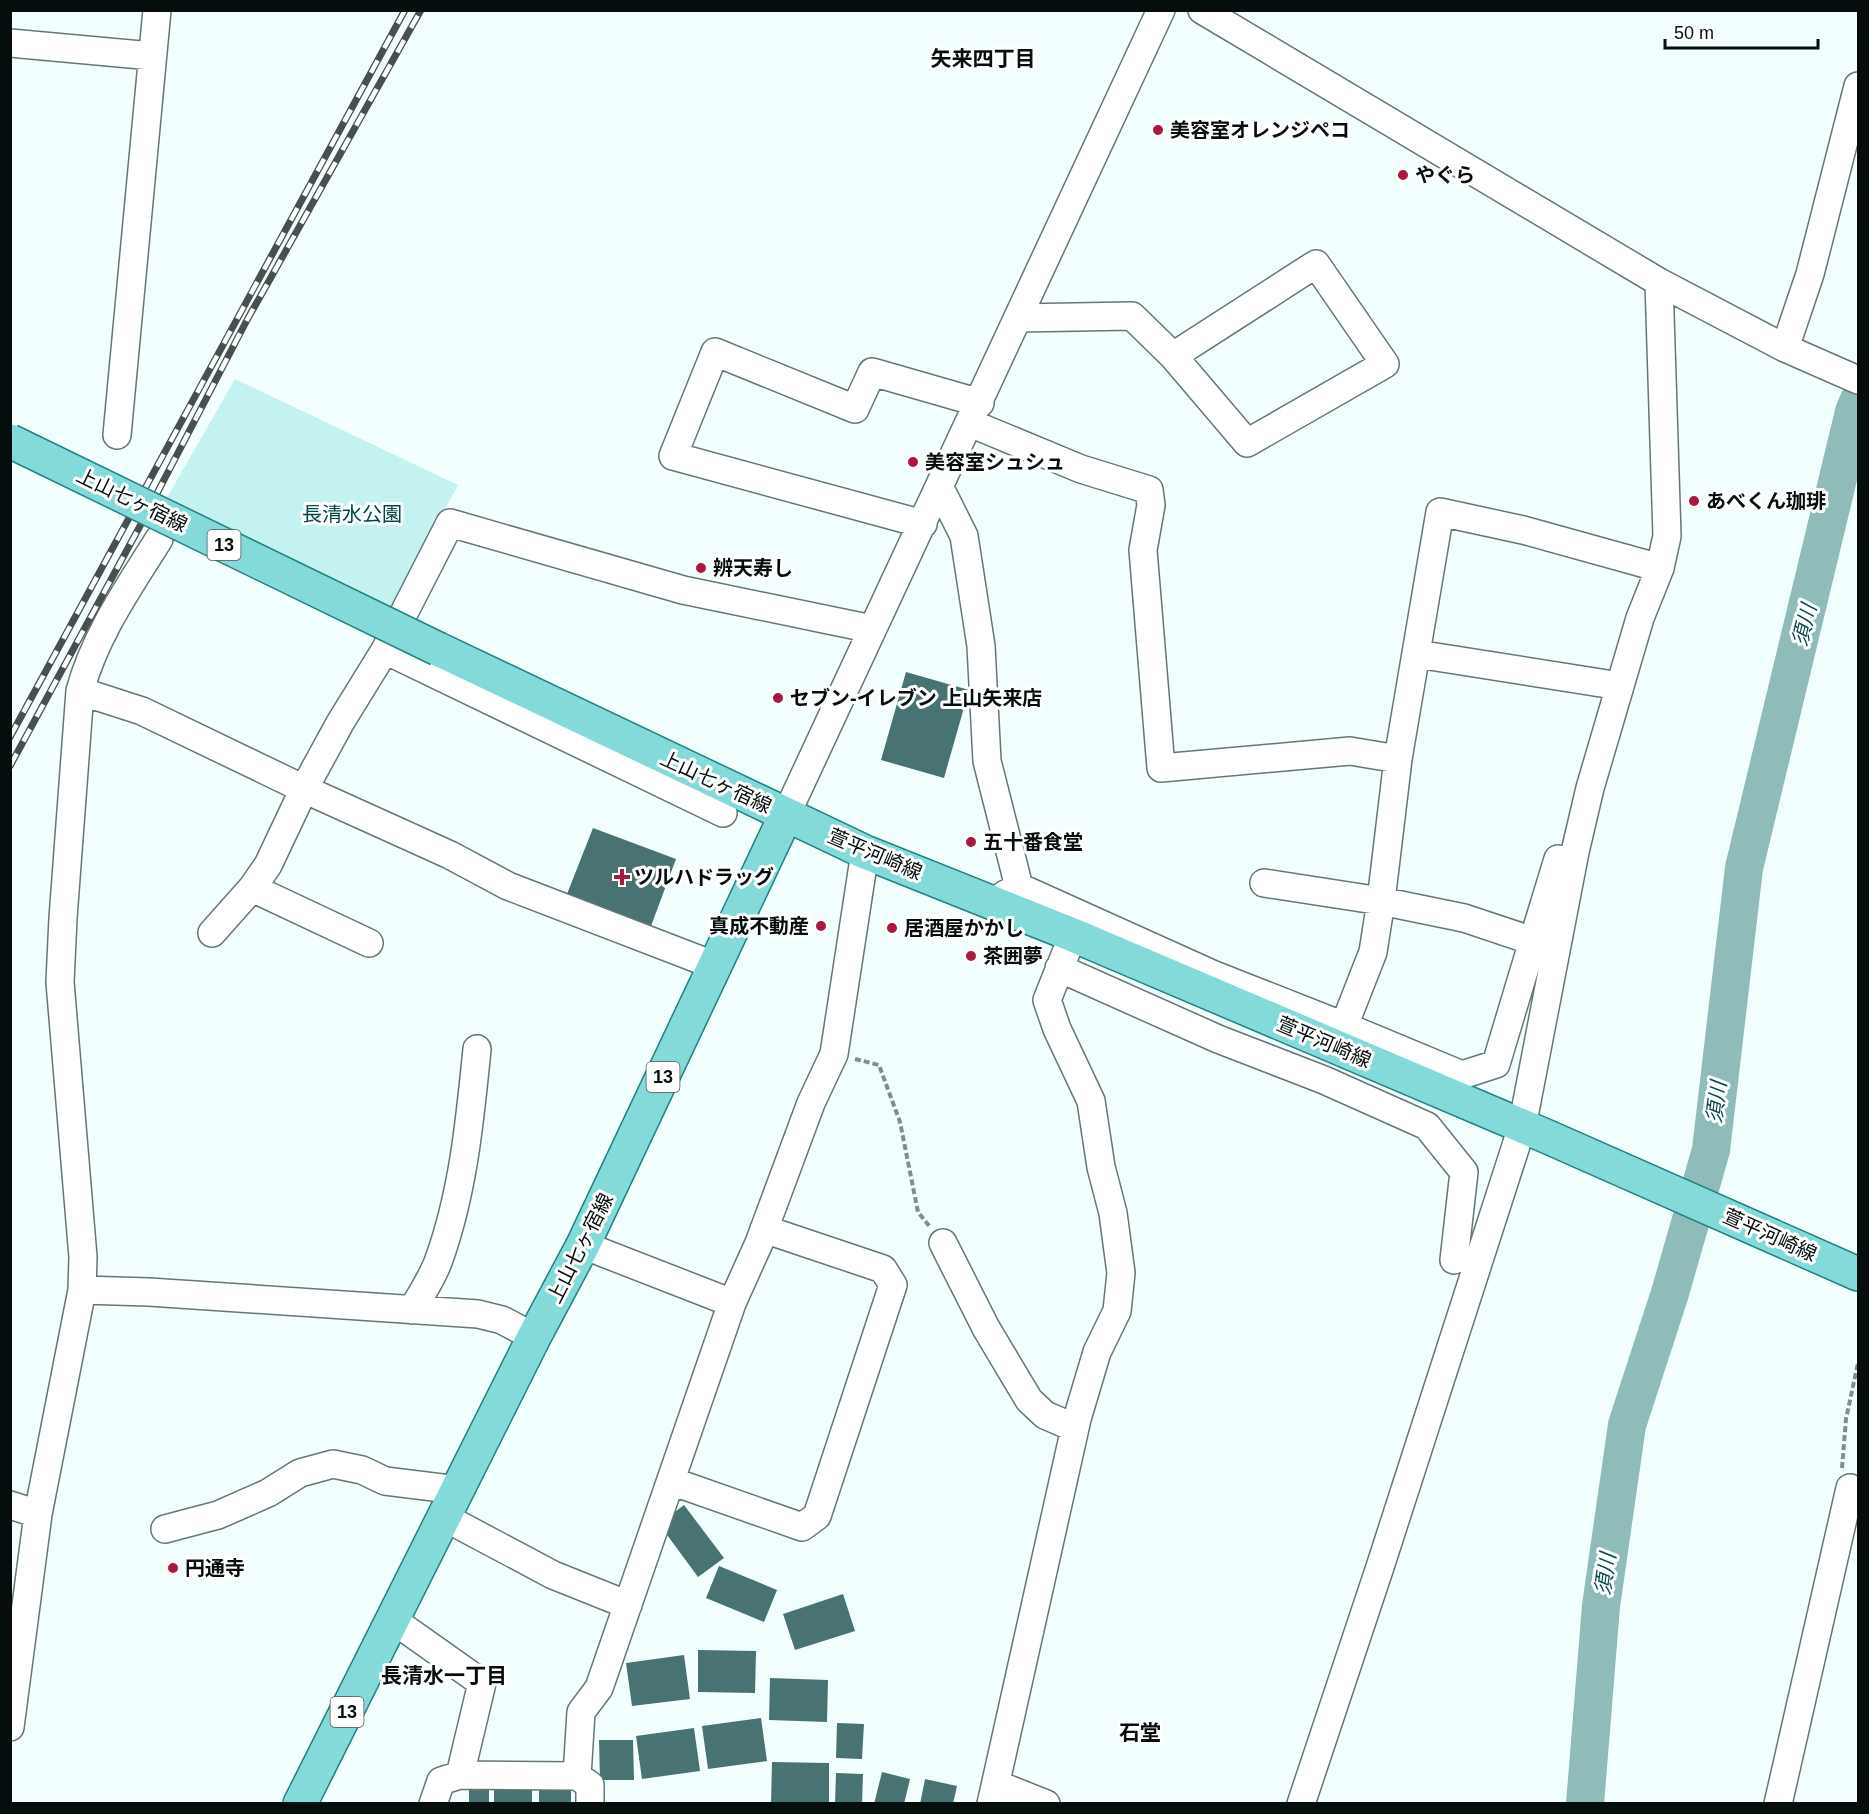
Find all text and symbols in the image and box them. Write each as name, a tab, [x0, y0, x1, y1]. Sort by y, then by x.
scale bar	[1665, 12, 1818, 50]
text: 50 m	[1674, 23, 1714, 43]
district label: 矢来四丁目	[931, 47, 1036, 70]
place label: 美容室オレンジペコ	[1170, 119, 1350, 141]
marker: 美容室オレンジペコ	[1151, 123, 1165, 137]
place label: やぐら	[1415, 164, 1475, 186]
marker: やぐら	[1396, 168, 1410, 182]
place label: 美容室シュシュ	[925, 451, 1065, 473]
marker: 美容室シュシュ	[906, 455, 920, 469]
street label: 上山七ヶ宿線	[73, 464, 191, 536]
place label: あべくん珈琲	[1706, 490, 1826, 512]
marker: あべくん珈琲	[1687, 494, 1701, 508]
park label: 長清水公園	[302, 503, 402, 525]
road number: 13	[208, 530, 240, 560]
place label: 辨天寿し	[713, 557, 793, 579]
marker: 辨天寿し	[694, 561, 708, 575]
water label: 須川	[1788, 600, 1821, 648]
place label: セブン-イレブン 上山矢来店	[790, 687, 1042, 709]
marker: セブン-イレブン 上山矢来店	[771, 691, 785, 705]
street label: 上山七ヶ宿線	[657, 747, 775, 817]
street label: 萱平河崎線	[825, 824, 925, 884]
place label: 五十番食堂	[983, 831, 1083, 853]
marker: 五十番食堂	[964, 835, 978, 849]
place label: ツルハドラッグ	[634, 866, 774, 888]
marker: ツルハドラッグ	[615, 870, 629, 884]
place label: 真成不動産	[709, 915, 809, 937]
place label: 居酒屋かかし	[904, 917, 1024, 939]
marker: 真成不動産	[814, 919, 828, 933]
marker: 居酒屋かかし	[885, 921, 899, 935]
place label: 茶囲夢	[983, 945, 1043, 967]
marker: 茶囲夢	[964, 949, 978, 963]
street label: 萱平河崎線	[1274, 1012, 1374, 1072]
road number: 13	[646, 1062, 680, 1092]
water label: 須川	[1702, 1078, 1730, 1124]
street label: 上山七ヶ宿線	[543, 1190, 617, 1306]
street label: 萱平河崎線	[1720, 1205, 1820, 1265]
water label: 須川	[1591, 1550, 1620, 1596]
place label: 円通寺	[185, 1557, 245, 1579]
marker: 円通寺	[166, 1561, 180, 1575]
district label: 長清水一丁目	[381, 1664, 507, 1687]
road number: 13	[330, 1697, 364, 1727]
district label: 石堂	[1119, 1721, 1161, 1744]

